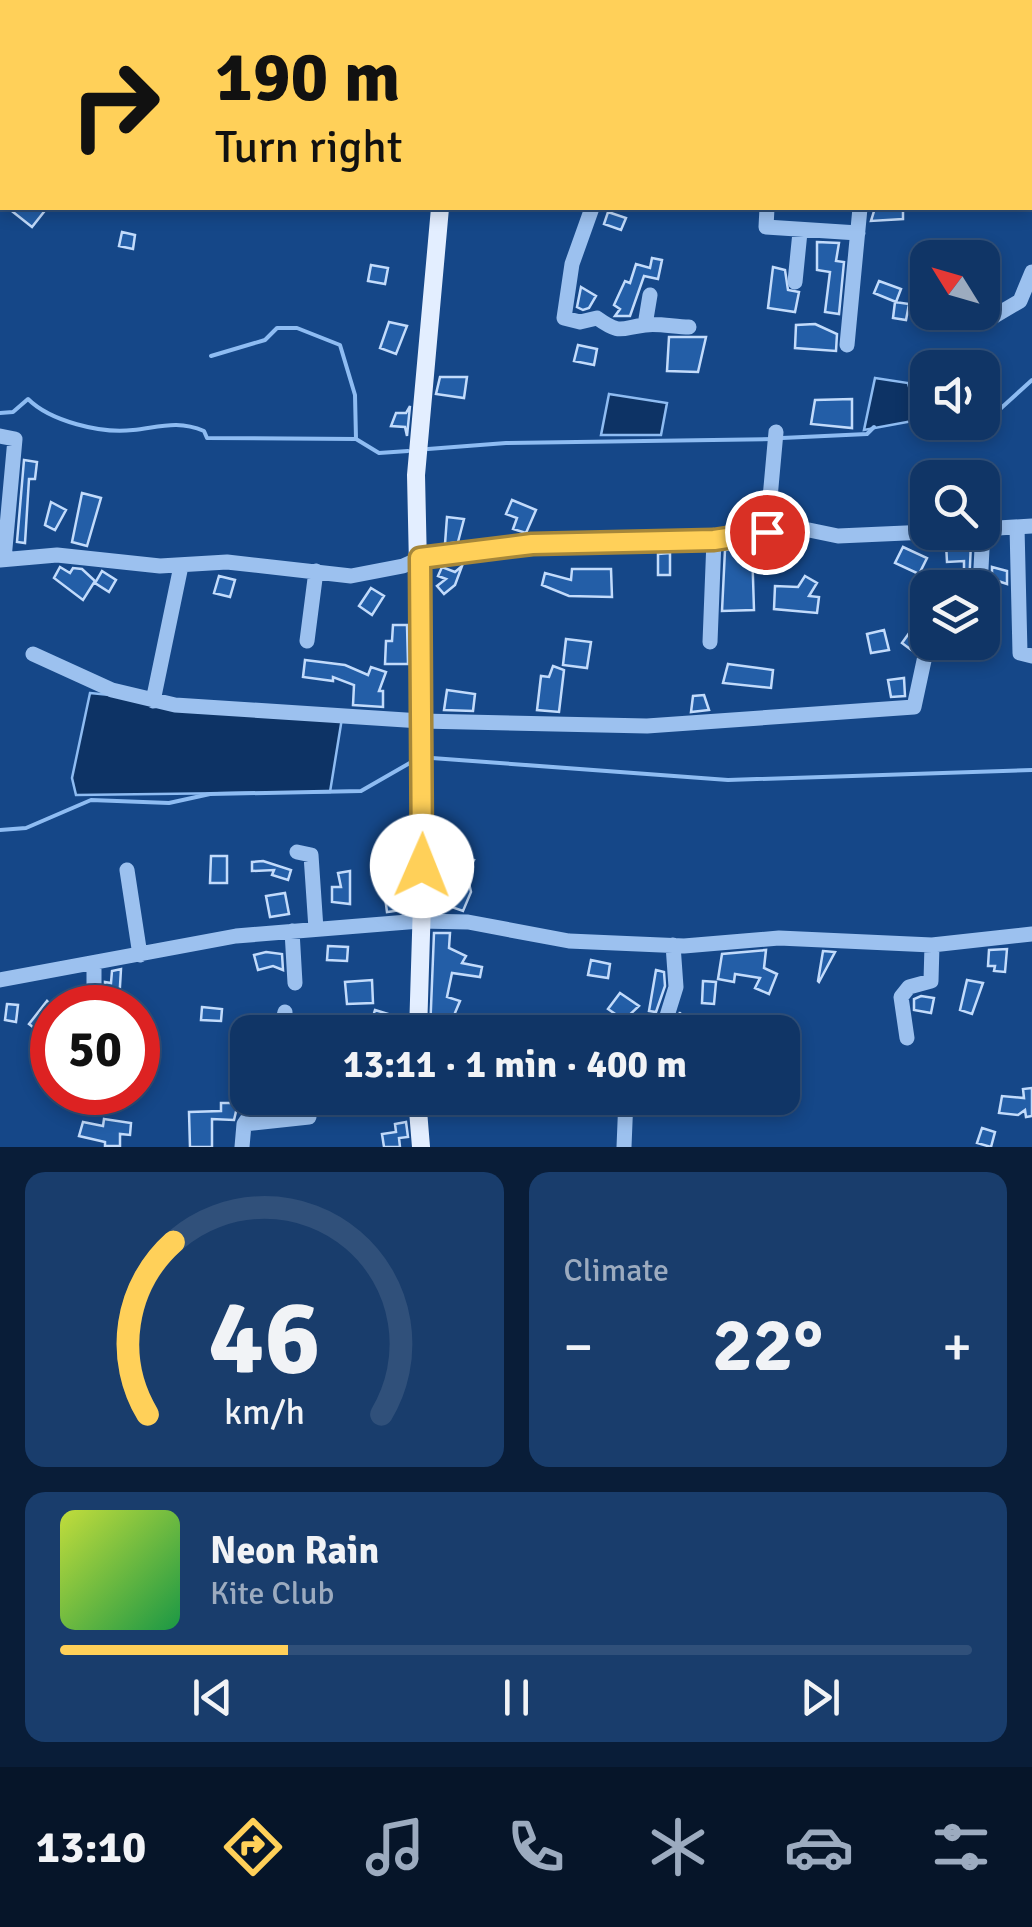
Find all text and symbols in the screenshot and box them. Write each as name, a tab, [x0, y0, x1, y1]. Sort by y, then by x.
text: 190 m	[215, 34, 400, 120]
icon: right	[50, 40, 180, 170]
text: Turn right	[215, 120, 403, 175]
north arrow	[910, 240, 1000, 330]
map controls	[910, 240, 1000, 660]
button: sound	[910, 350, 1000, 440]
button: search	[910, 460, 1000, 550]
pin	[725, 490, 810, 575]
icon: arrive	[740, 505, 795, 560]
button: layers	[910, 570, 1000, 660]
position arrow	[370, 814, 474, 918]
speed limit sign: 50	[30, 985, 160, 1115]
text: 13:11 · 1 min · 400 m	[343, 1041, 687, 1088]
text: Climate	[564, 1251, 669, 1290]
text: 46	[208, 1274, 320, 1402]
text: 22°	[712, 1299, 823, 1392]
text: −	[564, 1313, 593, 1381]
text: +	[942, 1313, 972, 1381]
text: km/h	[224, 1390, 305, 1434]
text: Neon Rain	[210, 1527, 379, 1574]
text: Kite Club	[210, 1574, 334, 1613]
icon: previous	[185, 1670, 240, 1725]
icon: pause	[489, 1670, 544, 1725]
icon: next	[793, 1670, 848, 1725]
icon: directions	[218, 1812, 288, 1882]
icon: music	[360, 1812, 430, 1882]
icon: phone	[501, 1812, 571, 1882]
icon: climate	[643, 1812, 713, 1882]
icon: car	[784, 1812, 854, 1882]
icon: filters	[926, 1812, 996, 1882]
text: 13:10	[36, 1820, 146, 1875]

